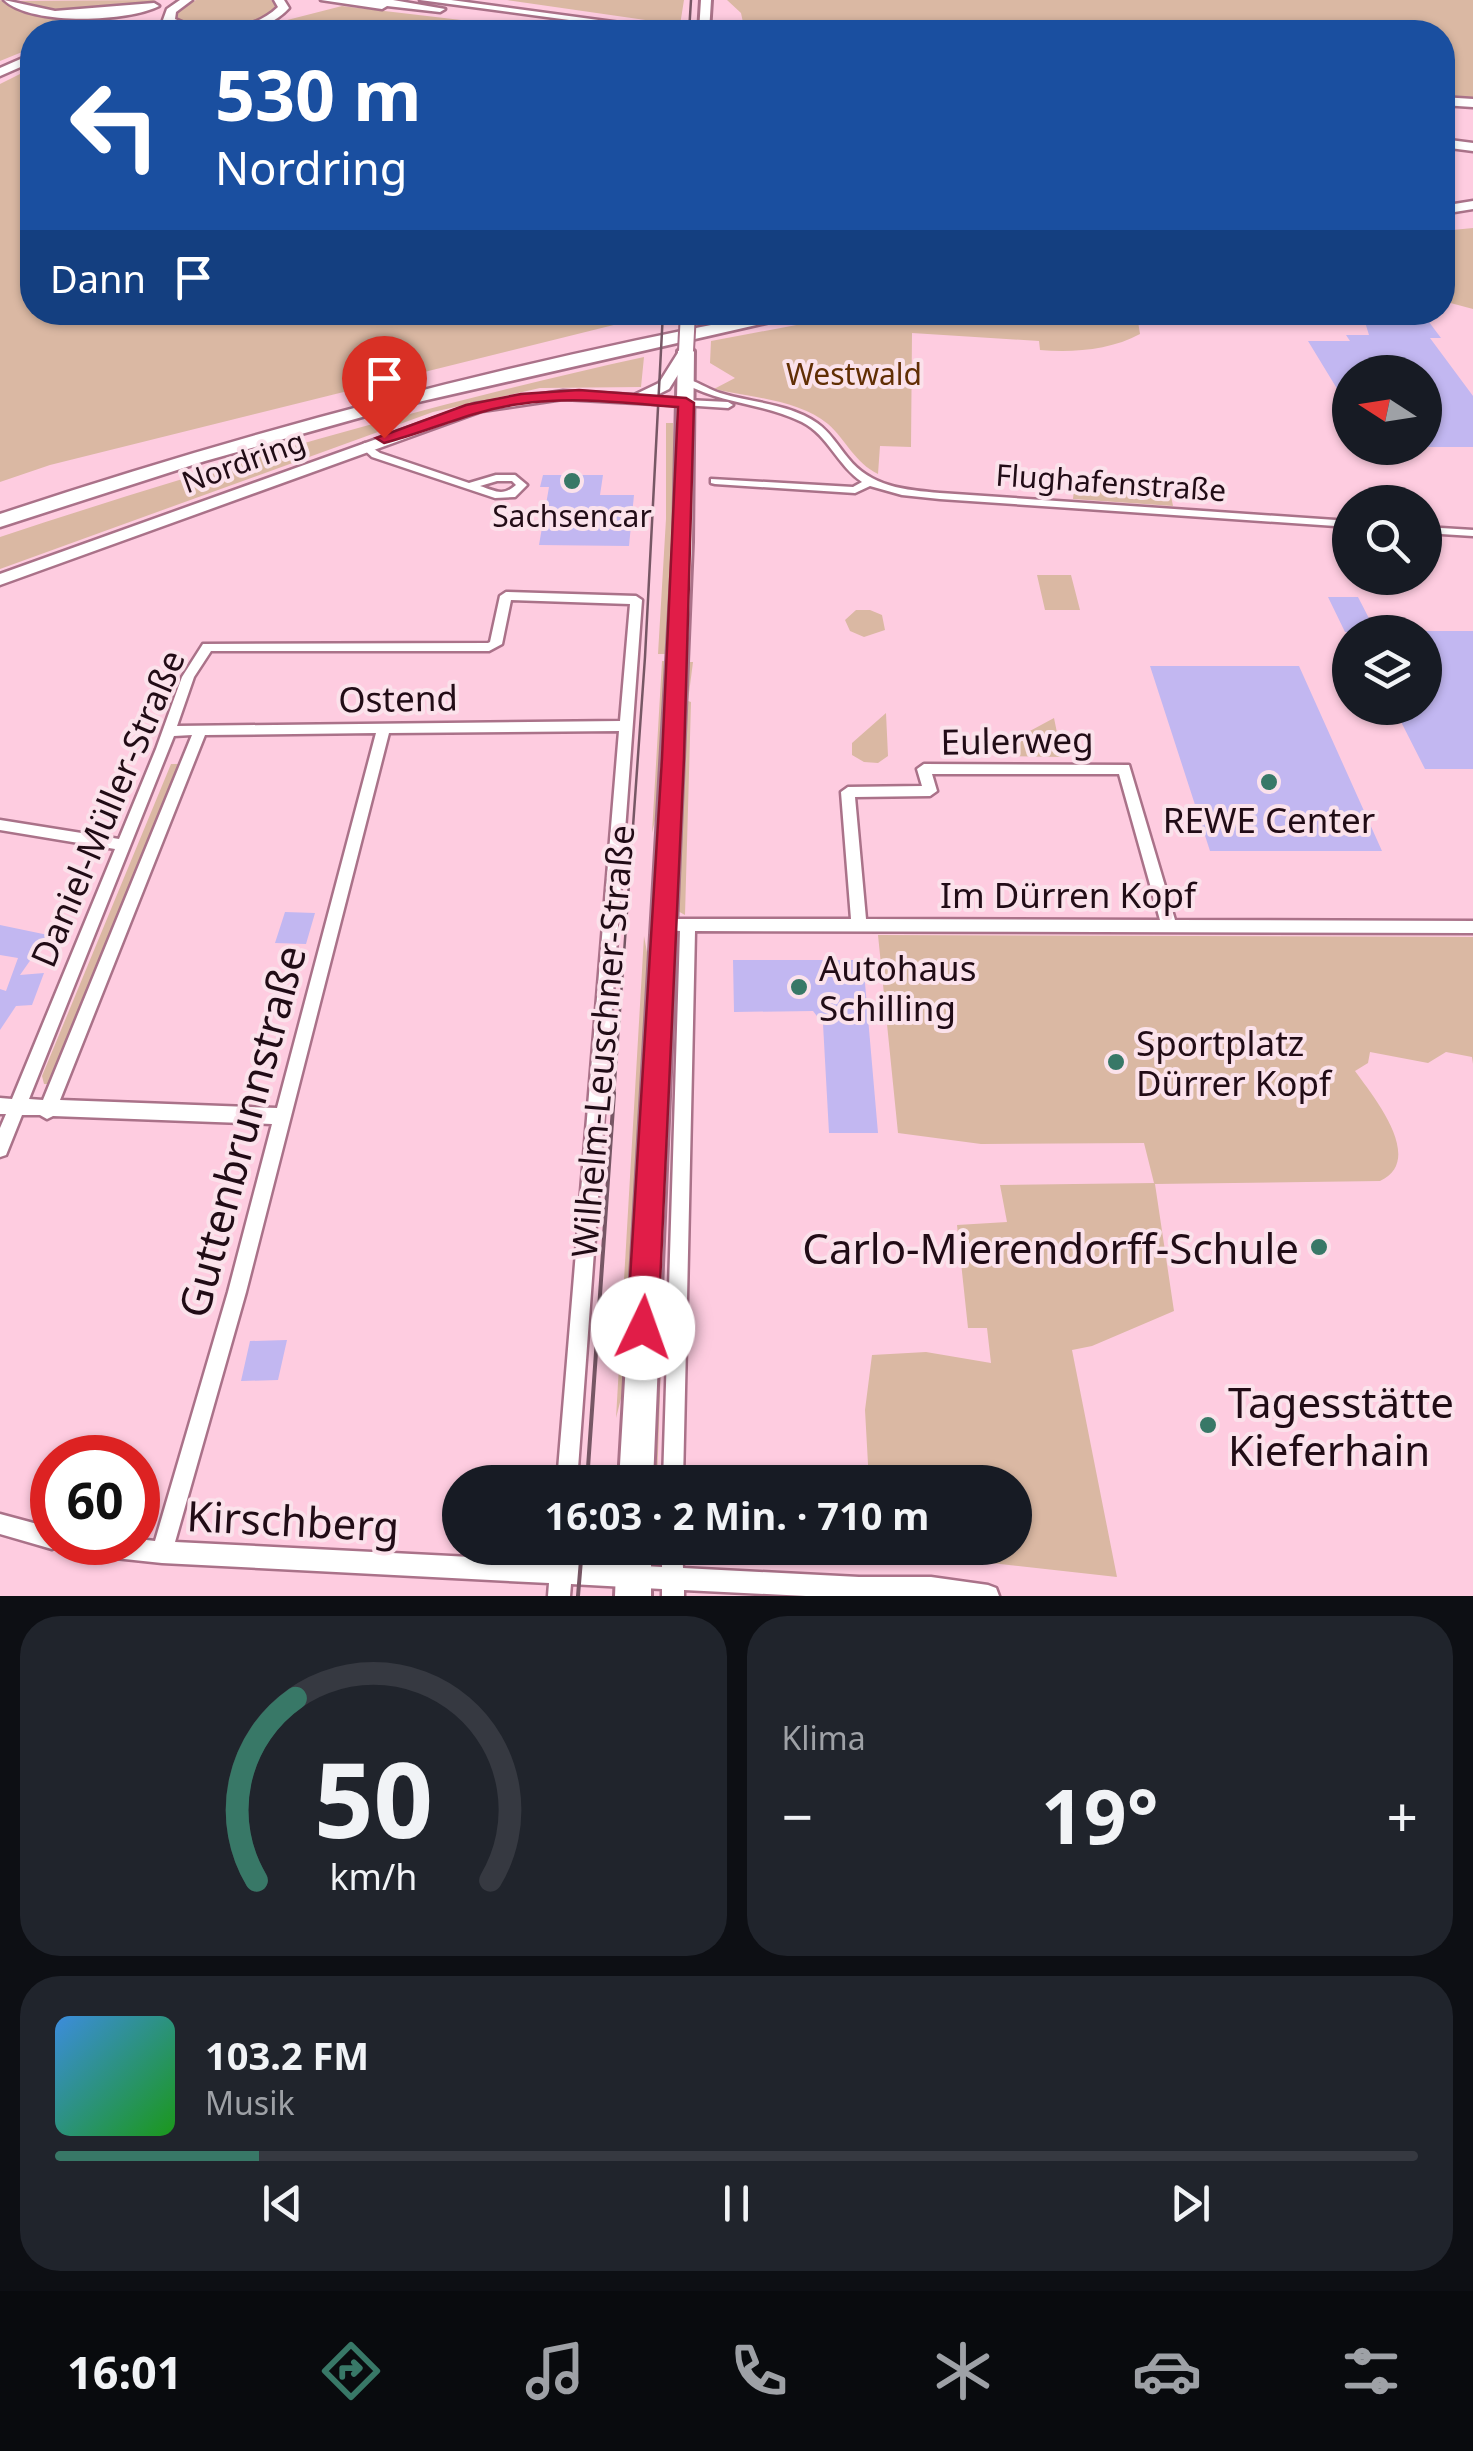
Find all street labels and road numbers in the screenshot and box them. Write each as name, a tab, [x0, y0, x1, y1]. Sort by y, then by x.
street label: Nordring	[176, 420, 310, 502]
street label: Flughafenstraße	[994, 453, 1228, 511]
street label: Daniel-Müller-Straße	[19, 642, 195, 974]
street label: Ostend	[338, 673, 458, 723]
street label: Eulerweg	[940, 715, 1094, 765]
street label: Wilhelm-Leuschner-Straße	[560, 823, 644, 1259]
street label: Im Dürren Kopf	[940, 871, 1198, 918]
street label: Guttenbrunnstraße	[164, 939, 318, 1323]
street label: Kirschberg	[185, 1486, 401, 1554]

